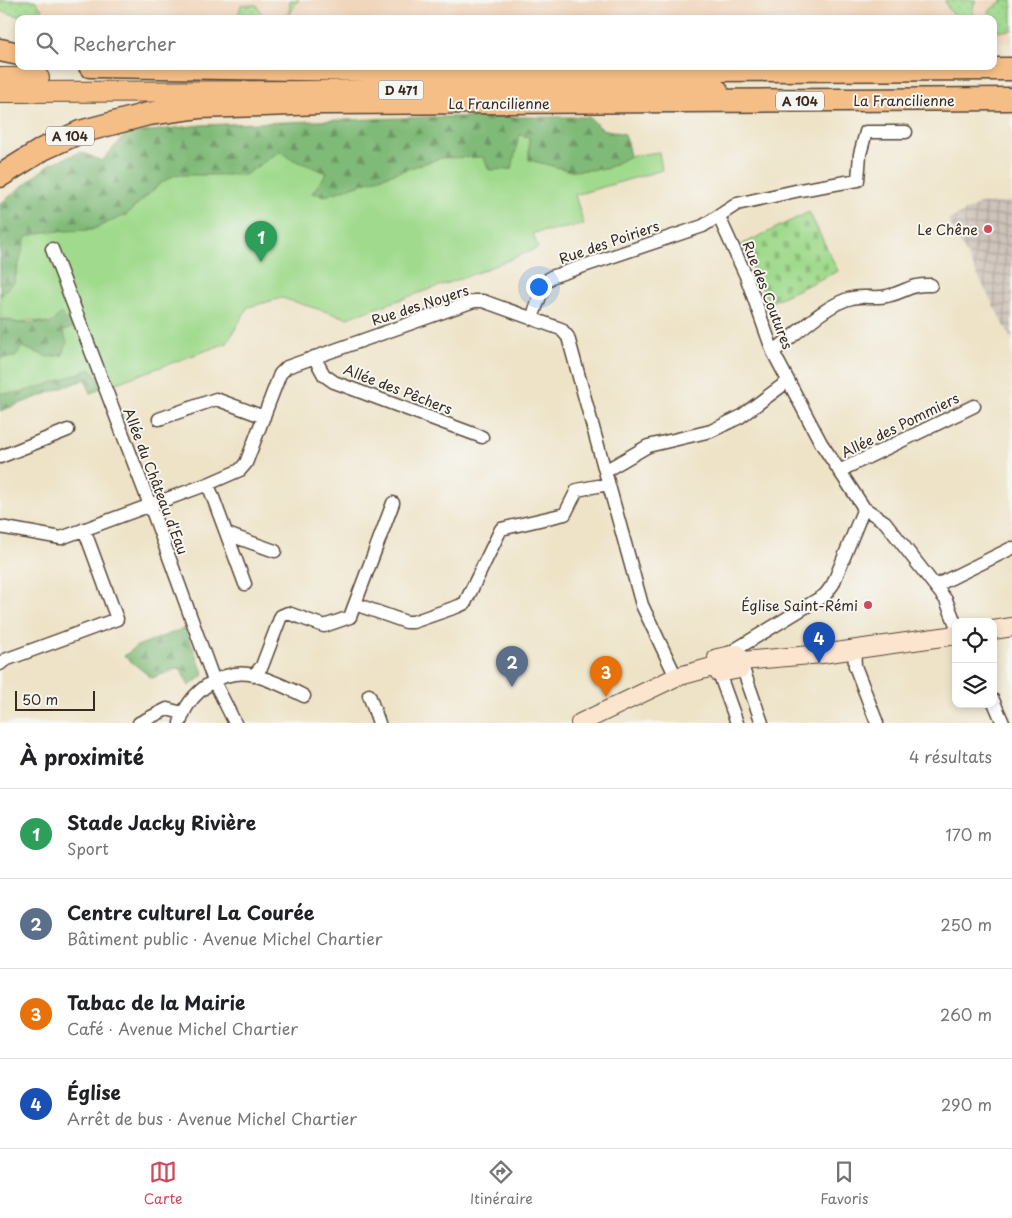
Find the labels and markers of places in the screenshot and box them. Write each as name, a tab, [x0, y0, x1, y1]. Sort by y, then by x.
place label: Le Chêne	[917, 219, 978, 240]
pin: 1	[245, 221, 277, 262]
marker: Le Chêne	[982, 223, 994, 235]
place label: Église Saint-Rémi	[741, 595, 858, 616]
marker: Église Saint-Rémi	[862, 599, 874, 611]
pin: 4	[803, 622, 835, 663]
pin: 2	[496, 646, 528, 687]
pin: 3	[590, 656, 622, 697]

